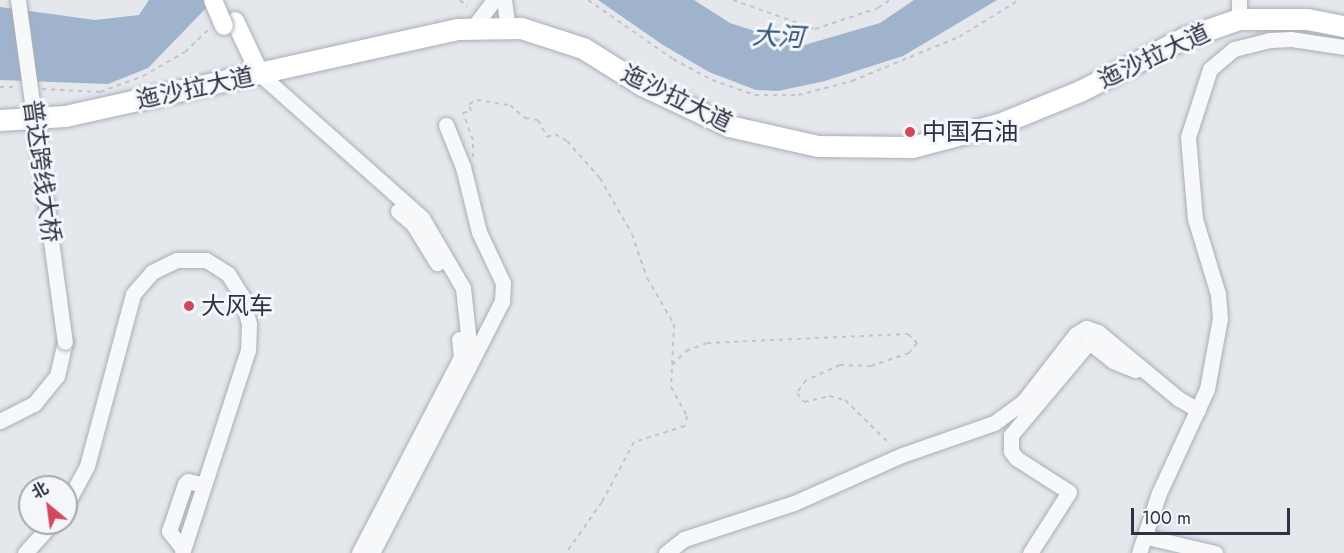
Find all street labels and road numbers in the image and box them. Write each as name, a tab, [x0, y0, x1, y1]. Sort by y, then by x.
street label: 迤沙拉大道	[1094, 18, 1214, 94]
street label: 迤沙拉大道	[617, 59, 737, 137]
street label: 迤沙拉大道	[133, 61, 257, 115]
street label: 普达跨线大桥	[18, 98, 66, 244]

